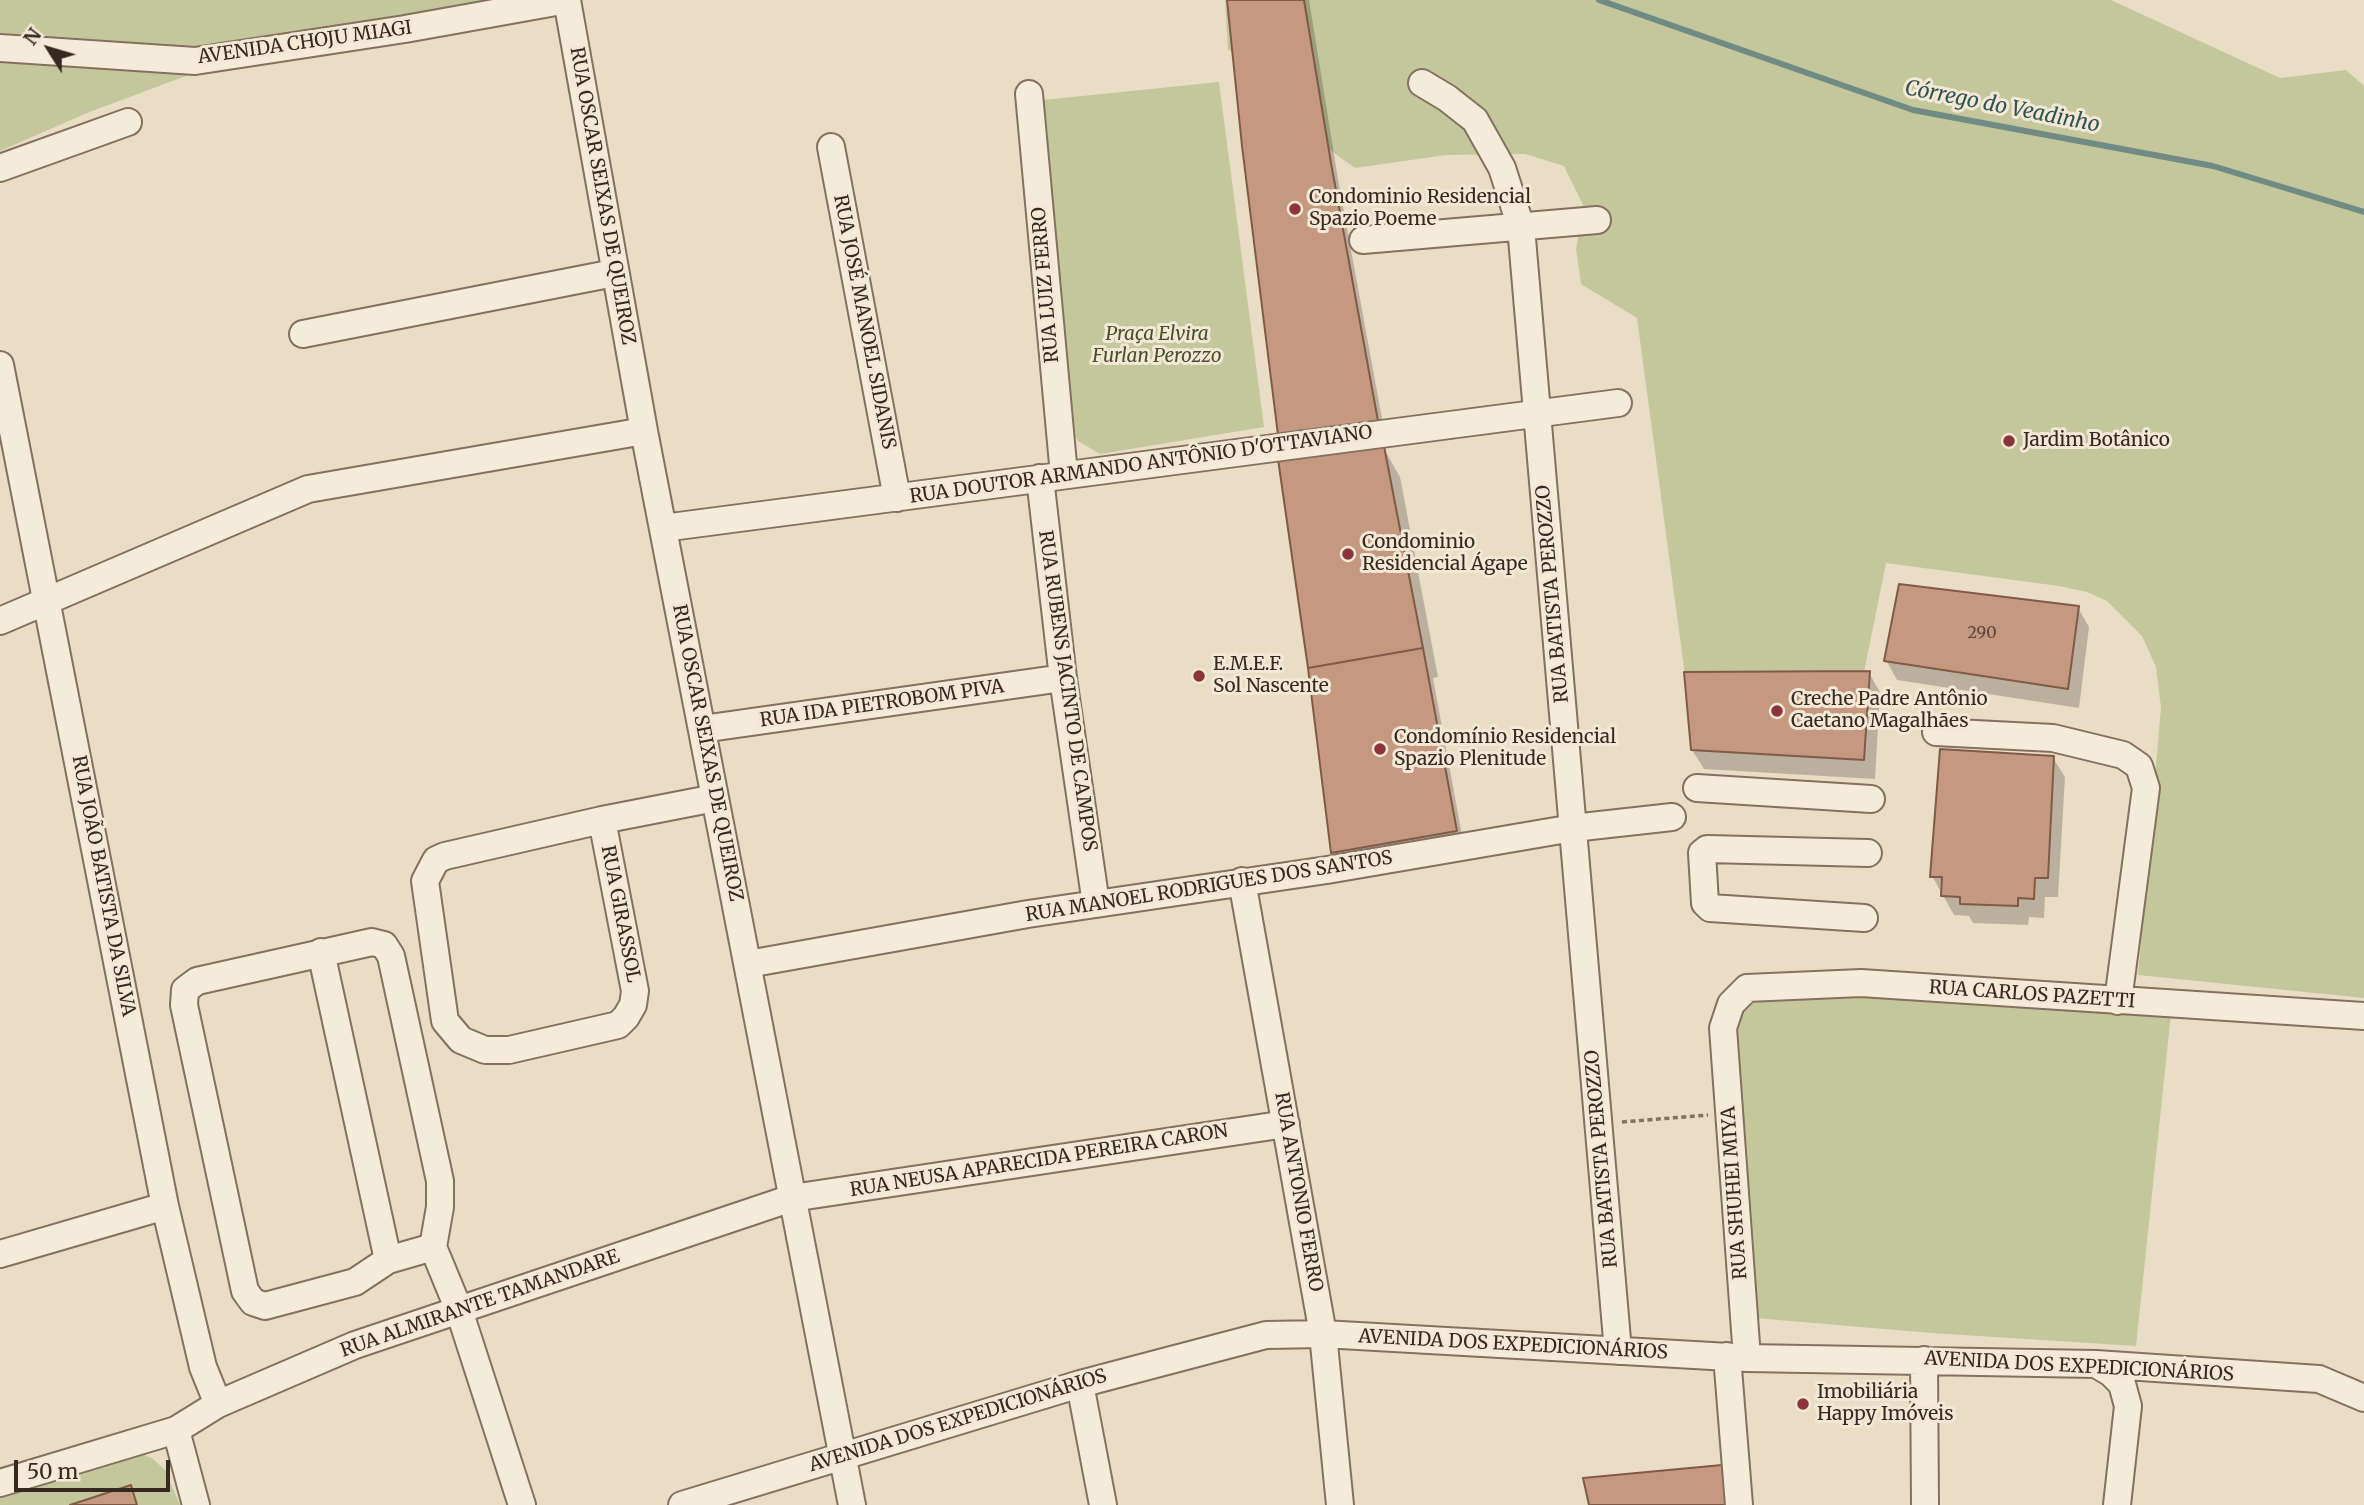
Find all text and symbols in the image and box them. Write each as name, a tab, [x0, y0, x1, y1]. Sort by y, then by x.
north arrow	[14, 14, 84, 84]
street label: AVENIDA CHOJU MIAGI	[197, 17, 413, 69]
text: N	[18, 23, 46, 50]
street label: RUA OSCAR SEIXAS DE QUEIROZ	[565, 45, 639, 347]
water label: Córrego do Veadinho	[1902, 76, 2102, 138]
place label: Condominio Residencial Spazio Poeme	[1309, 187, 1531, 231]
street label: RUA JOSÉ MANOEL SIDANIS	[828, 193, 900, 451]
marker: Condominio Residencial Spazio Poeme	[1287, 201, 1303, 217]
street label: RUA LUIZ FERRO	[1028, 206, 1064, 364]
park label: Praça Elvira Furlan Perozzo	[1092, 324, 1222, 368]
street label: RUA DOUTOR ARMANDO ANTÔNIO D'OTTAVIANO	[908, 421, 1374, 509]
place label: Jardim Botânico	[2023, 430, 2170, 452]
marker: Jardim Botânico	[2001, 433, 2017, 449]
street label: RUA BATISTA PEROZZO	[1532, 484, 1574, 704]
street label: RUA RUBENS JACINTO DE CAMPOS	[1033, 529, 1101, 853]
place label: Condominio Residencial Ágape	[1362, 532, 1528, 576]
marker: Condominio Residencial Ágape	[1340, 546, 1356, 562]
street label: RUA OSCAR SEIXAS DE QUEIROZ	[667, 603, 747, 903]
house number: 290	[1967, 623, 1997, 643]
place label: E.M.E.F. Sol Nascente	[1213, 654, 1329, 698]
marker: E.M.E.F. Sol Nascente	[1191, 668, 1207, 684]
street label: RUA IDA PIETROBOM PIVA	[759, 676, 1005, 732]
place label: Creche Padre Antônio Caetano Magalhães	[1791, 689, 1988, 733]
marker: Creche Padre Antônio Caetano Magalhães	[1769, 703, 1785, 719]
place label: Condomínio Residencial Spazio Plenitude	[1394, 727, 1616, 771]
marker: Condomínio Residencial Spazio Plenitude	[1372, 741, 1388, 757]
street label: RUA JOÃO BATISTA DA SILVA	[67, 754, 139, 1018]
street label: RUA GIRASSOL	[596, 843, 644, 985]
street label: RUA MANOEL RODRIGUES DOS SANTOS	[1024, 847, 1394, 927]
street label: RUA CARLOS PAZETTI	[1928, 976, 2136, 1014]
street label: RUA BATISTA PEROZZO	[1581, 1049, 1623, 1269]
street label: RUA ANTONIO FERRO	[1269, 1090, 1327, 1294]
street label: RUA SHUHEI MIYA	[1718, 1106, 1752, 1280]
street label: RUA NEUSA APARECIDA PEREIRA CARON	[848, 1120, 1230, 1202]
street label: RUA ALMIRANTE TAMANDARE	[337, 1245, 623, 1363]
street label: AVENIDA DOS EXPEDICIONÁRIOS	[1358, 1326, 1668, 1364]
street label: AVENIDA DOS EXPEDICIONÁRIOS	[1924, 1348, 2234, 1386]
street label: AVENIDA DOS EXPEDICIONÁRIOS	[806, 1365, 1110, 1477]
place label: Imobiliária Happy Imóveis	[1817, 1382, 1954, 1426]
marker: Imobiliária Happy Imóveis	[1795, 1396, 1811, 1412]
scale bar	[18, 1446, 173, 1490]
text: 50 m	[27, 1458, 78, 1485]

